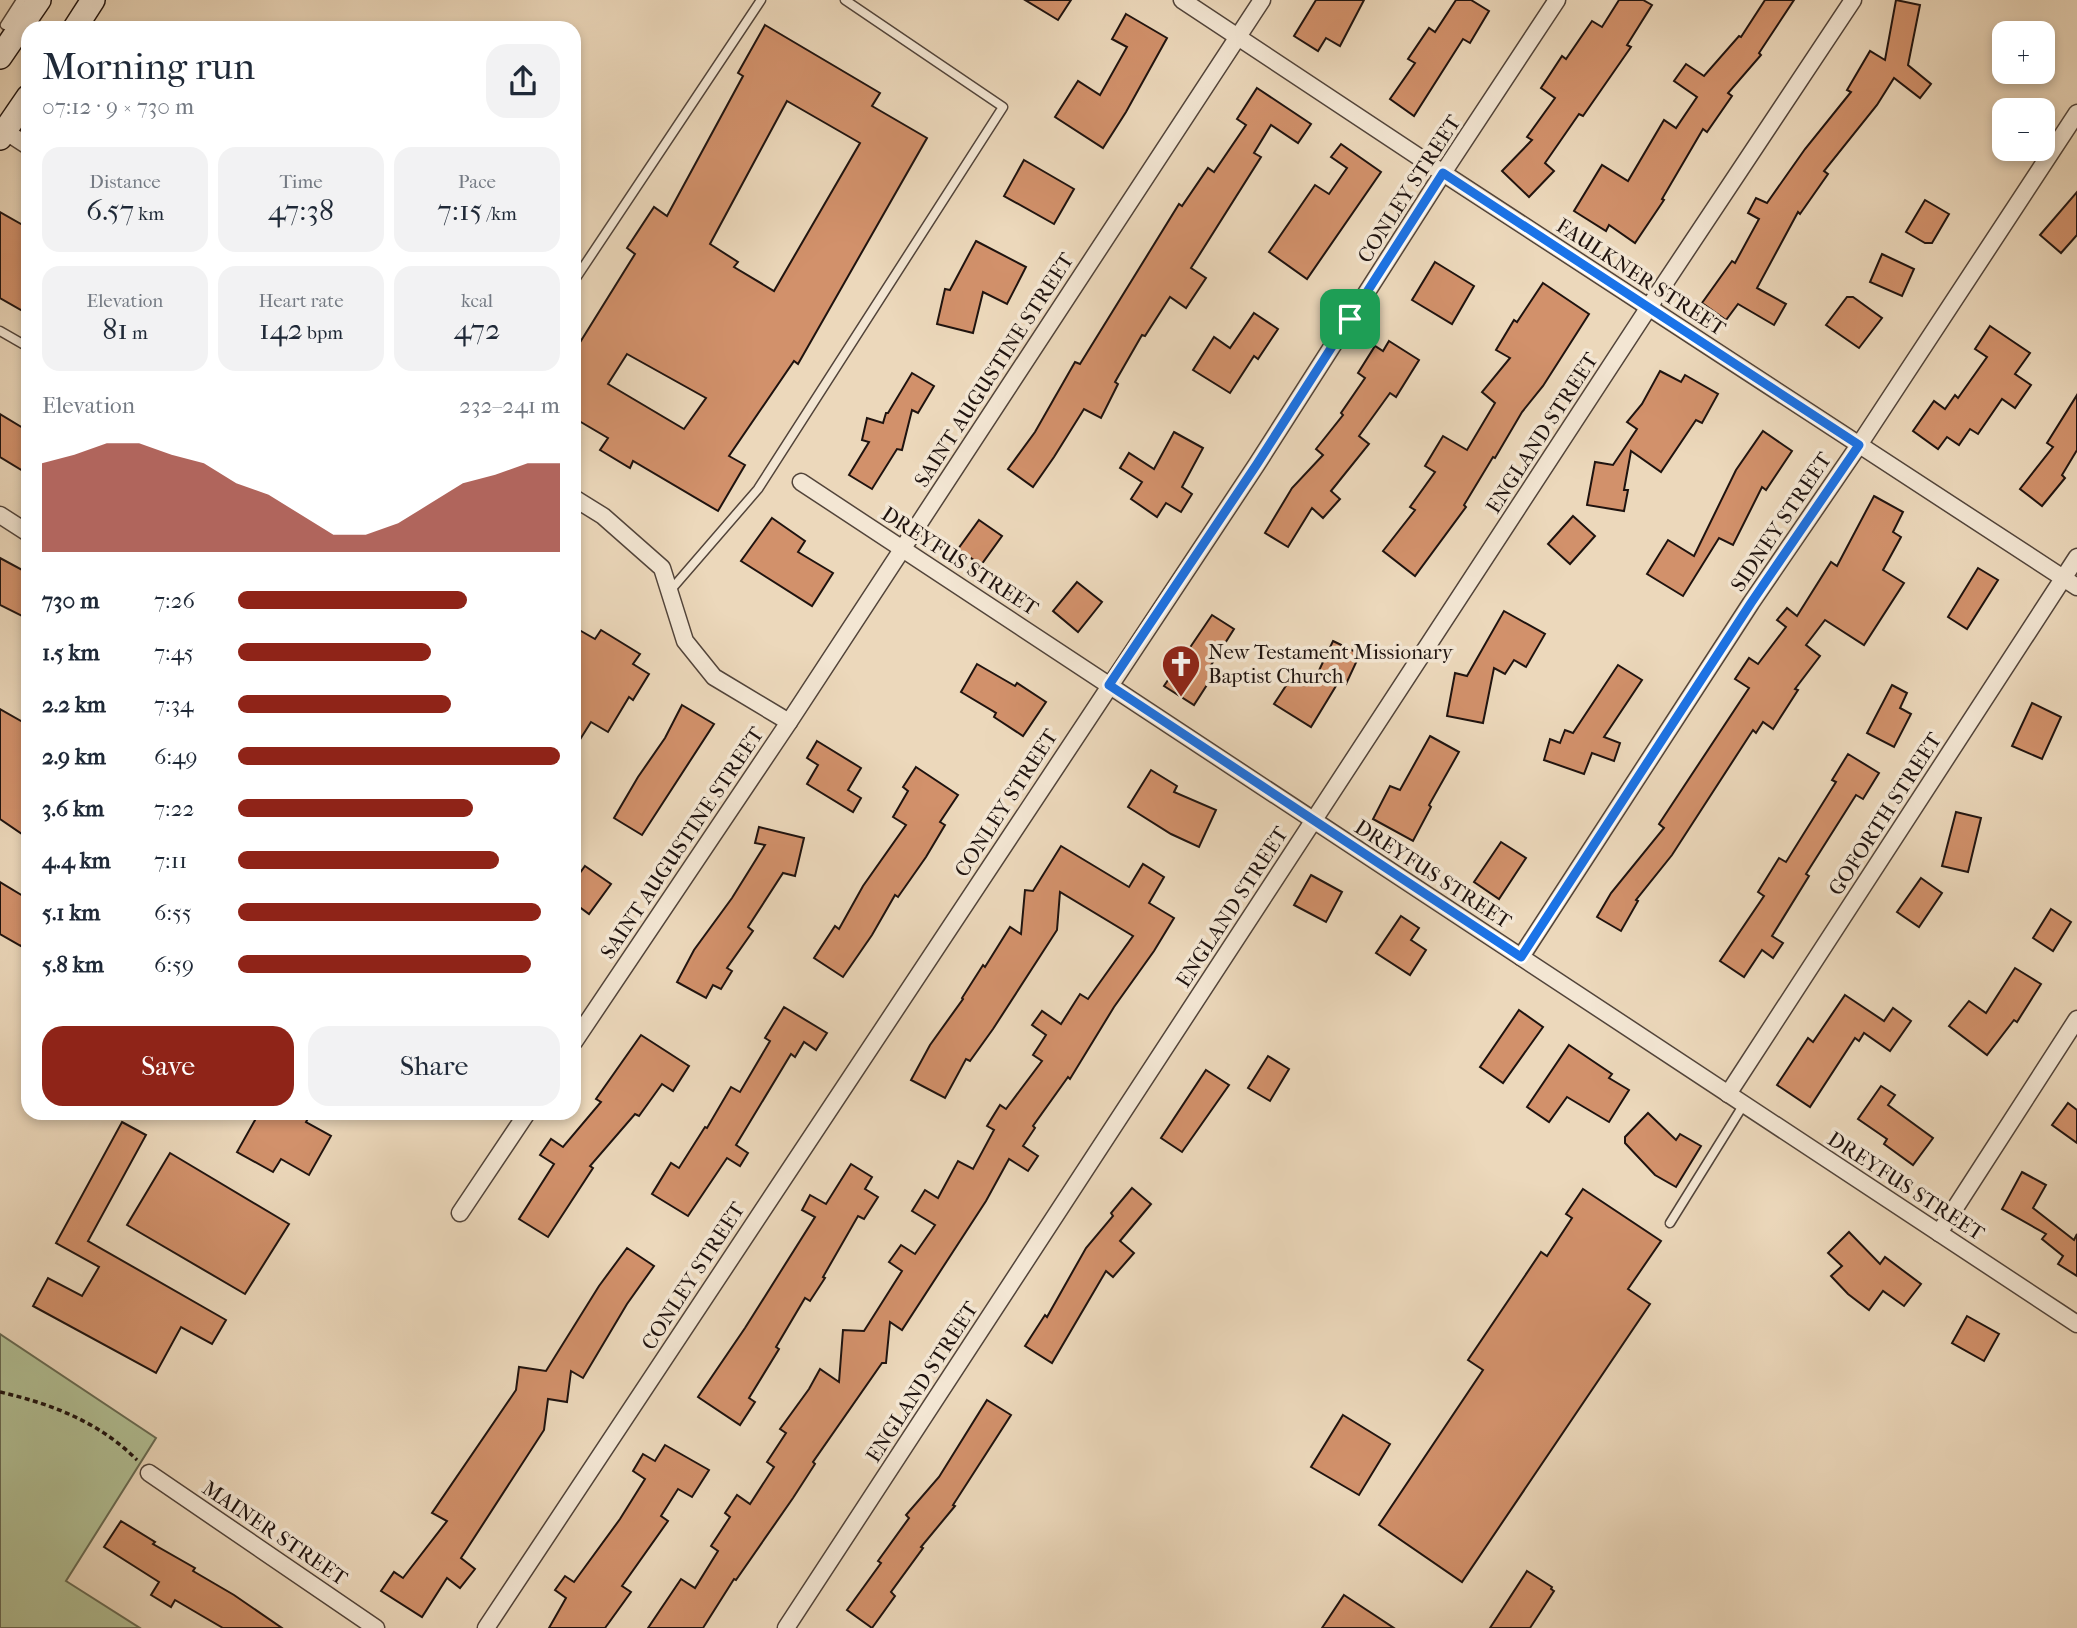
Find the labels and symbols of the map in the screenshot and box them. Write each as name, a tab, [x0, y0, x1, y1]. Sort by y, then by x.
street label: CONLEY STREET	[1352, 110, 1466, 267]
street label: FAULKNER STREET	[1552, 213, 1731, 341]
street label: SAINT AUGUSTINE STREET	[909, 248, 1079, 492]
pin	[1320, 289, 1380, 349]
street label: ENGLAND STREET	[1481, 348, 1603, 518]
street label: SIDNEY STREET	[1726, 447, 1837, 596]
street label: DREYFUS STREET	[877, 502, 1043, 621]
place label: New Testament Missionary Baptist Church	[1208, 640, 1454, 688]
church icon: New Testament Missionary Baptist Church	[1160, 643, 1202, 698]
street label: SAINT AUGUSTINE STREET	[595, 722, 769, 963]
street label: CONLEY STREET	[949, 724, 1063, 881]
street label: GOFORTH STREET	[1824, 728, 1947, 900]
street label: DREYFUS STREET	[1350, 815, 1516, 934]
street label: ENGLAND STREET	[1171, 822, 1293, 992]
street label: DREYFUS STREET	[1823, 1127, 1989, 1246]
street label: CONLEY STREET	[636, 1197, 750, 1354]
street label: ENGLAND STREET	[861, 1297, 983, 1467]
street label: MAINER STREET	[198, 1476, 353, 1591]

